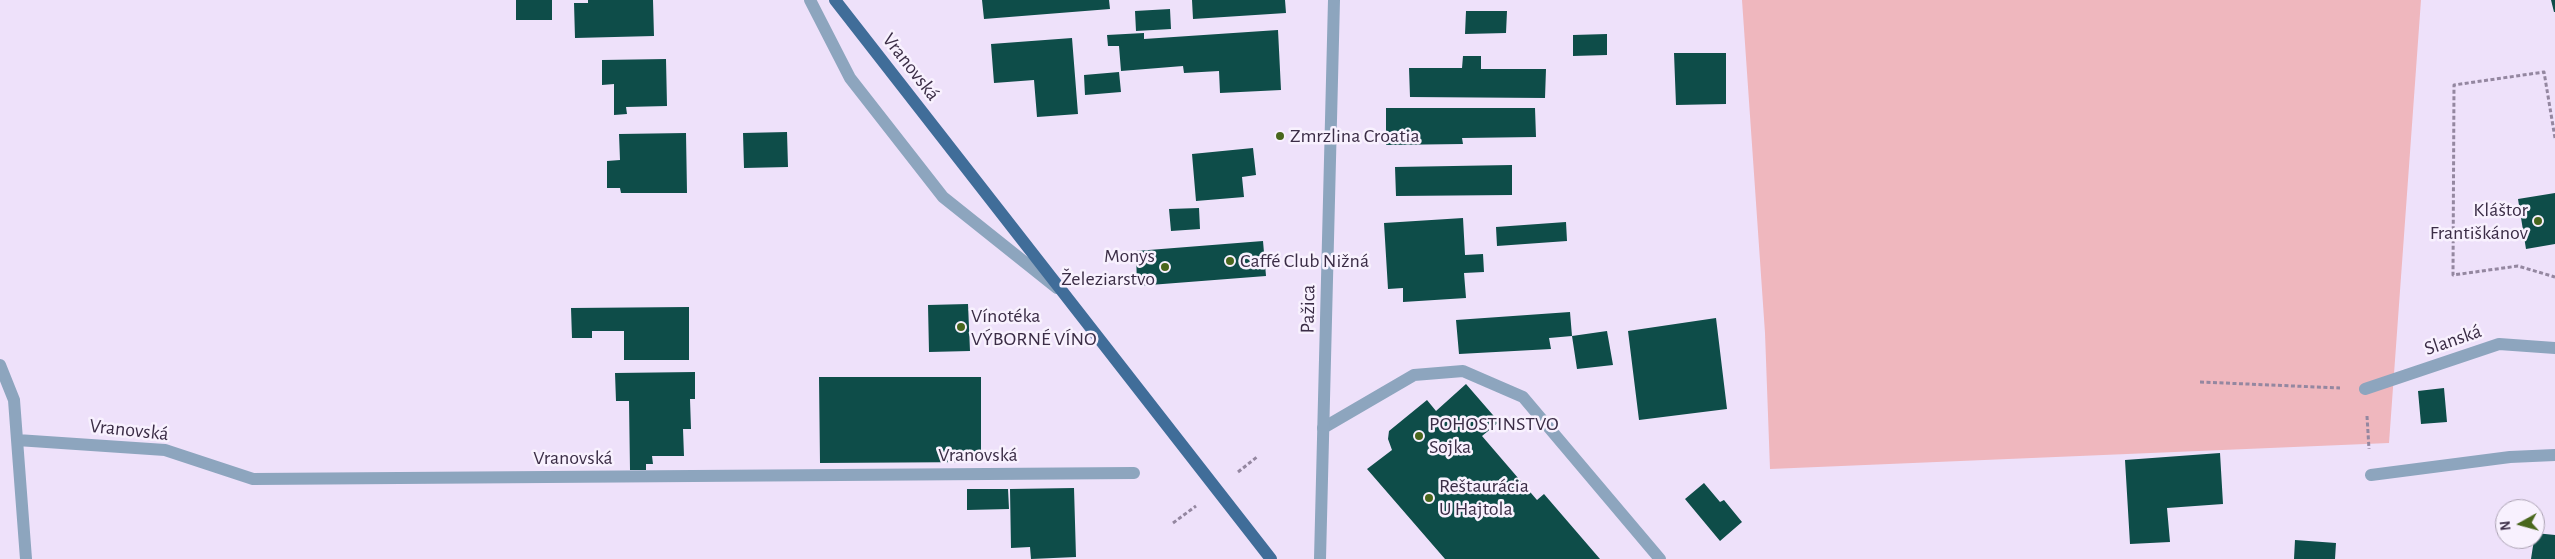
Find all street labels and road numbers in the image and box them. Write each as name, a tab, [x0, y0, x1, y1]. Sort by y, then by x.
street label: Vranovská	[877, 28, 945, 106]
street label: Pažica	[1296, 284, 1320, 334]
street label: Slanská	[2421, 319, 2485, 361]
street label: Vranovská	[88, 414, 170, 446]
street label: Vranovská	[938, 443, 1018, 467]
street label: Vranovská	[533, 446, 613, 470]

